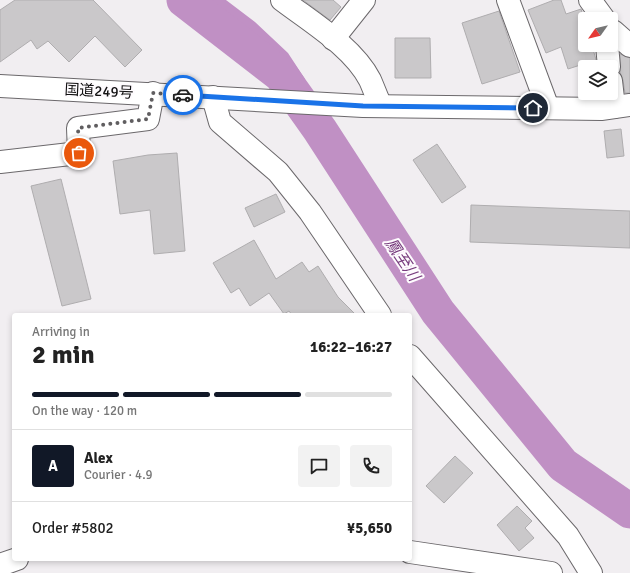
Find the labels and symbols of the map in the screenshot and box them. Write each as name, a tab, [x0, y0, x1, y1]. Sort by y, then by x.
north arrow	[578, 12, 618, 52]
courier	[163, 75, 203, 115]
street label: 国道249号	[64, 80, 134, 102]
pin	[516, 91, 550, 125]
pin	[62, 136, 96, 170]
water label: 鳳至川	[380, 234, 425, 287]

